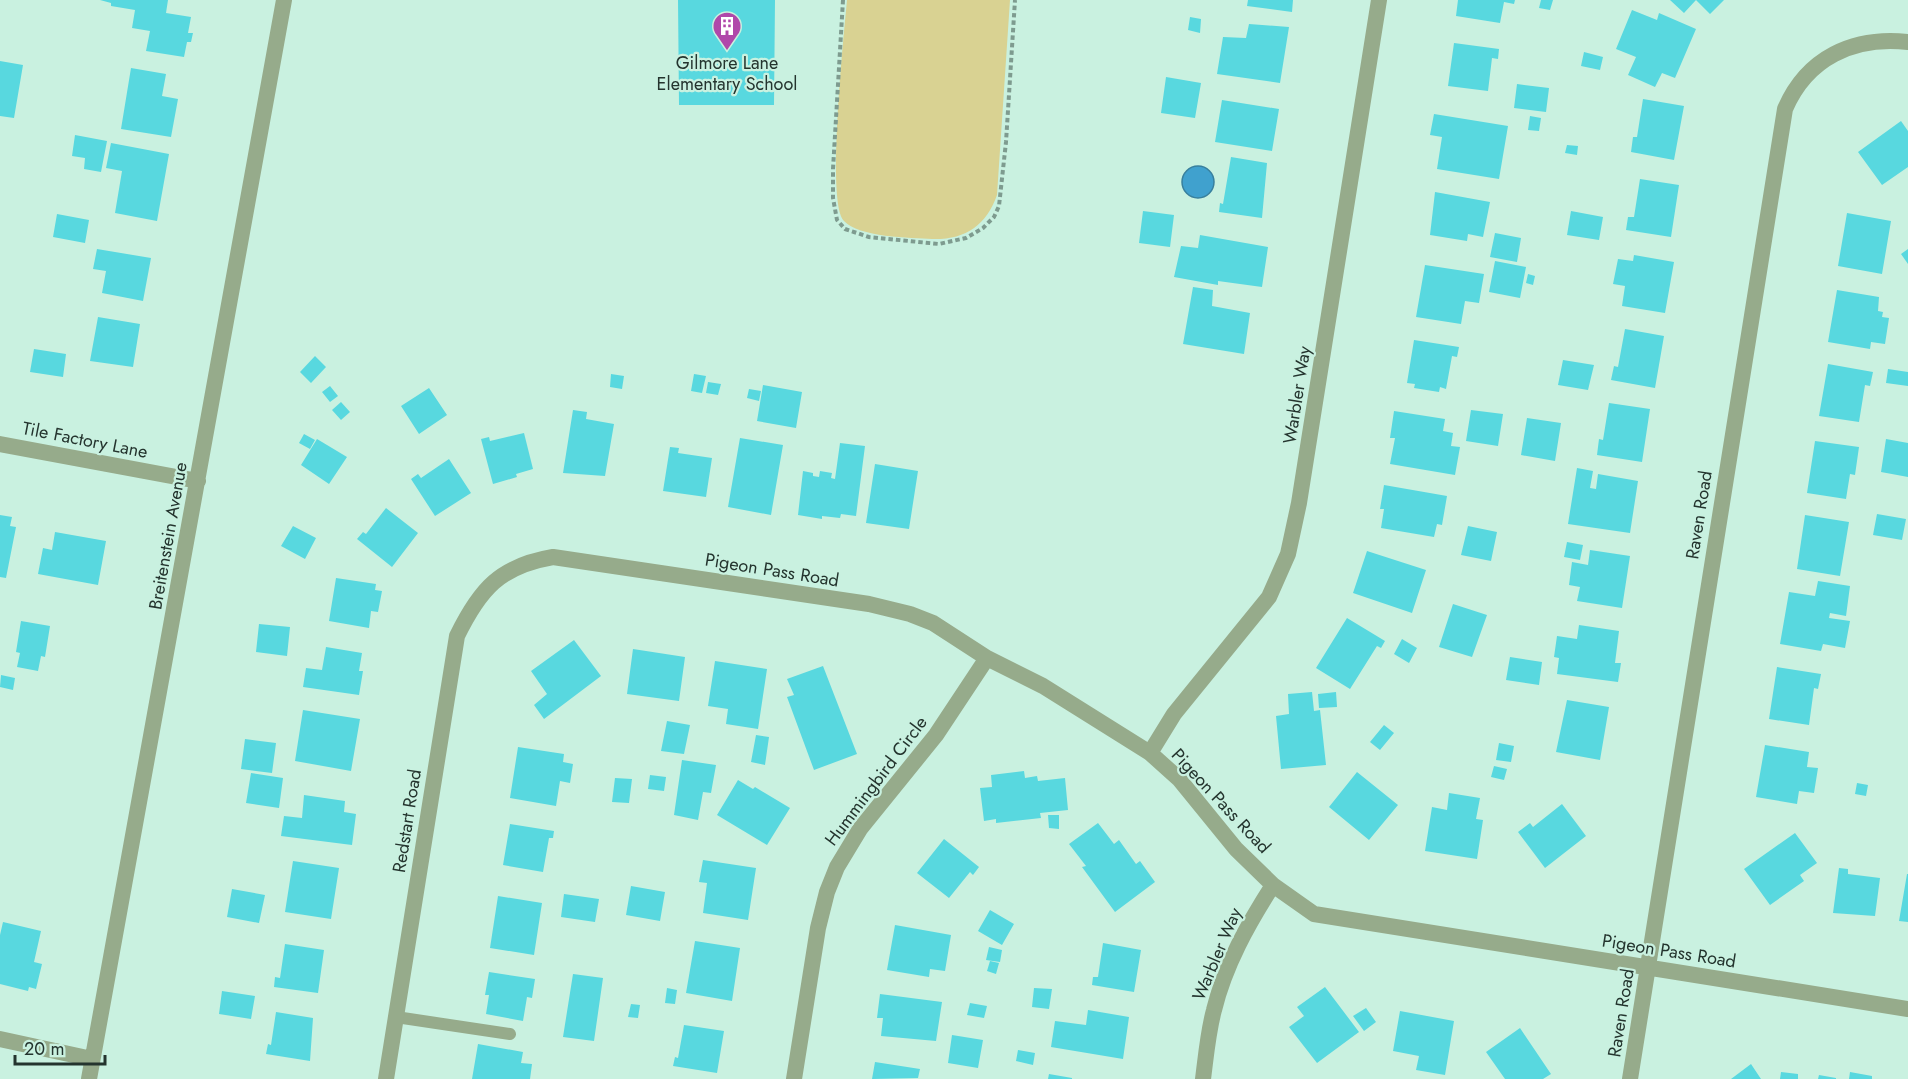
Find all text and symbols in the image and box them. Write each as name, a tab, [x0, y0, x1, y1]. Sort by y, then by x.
building icon: Gilmore Lane Elementary School	[711, 10, 743, 52]
place label: Gilmore Lane Elementary School	[657, 50, 797, 97]
street label: Warbler Way	[1276, 344, 1318, 446]
street label: Tile Factory Lane	[20, 415, 150, 465]
street label: Breitenstein Avenue	[142, 460, 194, 612]
street label: Raven Road	[1679, 469, 1719, 561]
street label: Pigeon Pass Road	[703, 547, 841, 593]
street label: Hummingbird Circle	[819, 711, 933, 851]
street label: Pigeon Pass Road	[1165, 743, 1277, 859]
street label: Redstart Road	[386, 767, 428, 875]
street label: Warbler Way	[1186, 903, 1248, 1004]
street label: Pigeon Pass Road	[1600, 928, 1738, 974]
street label: Raven Road	[1601, 967, 1641, 1059]
scale bar	[15, 1028, 105, 1066]
text: 20 m	[24, 1036, 64, 1062]

